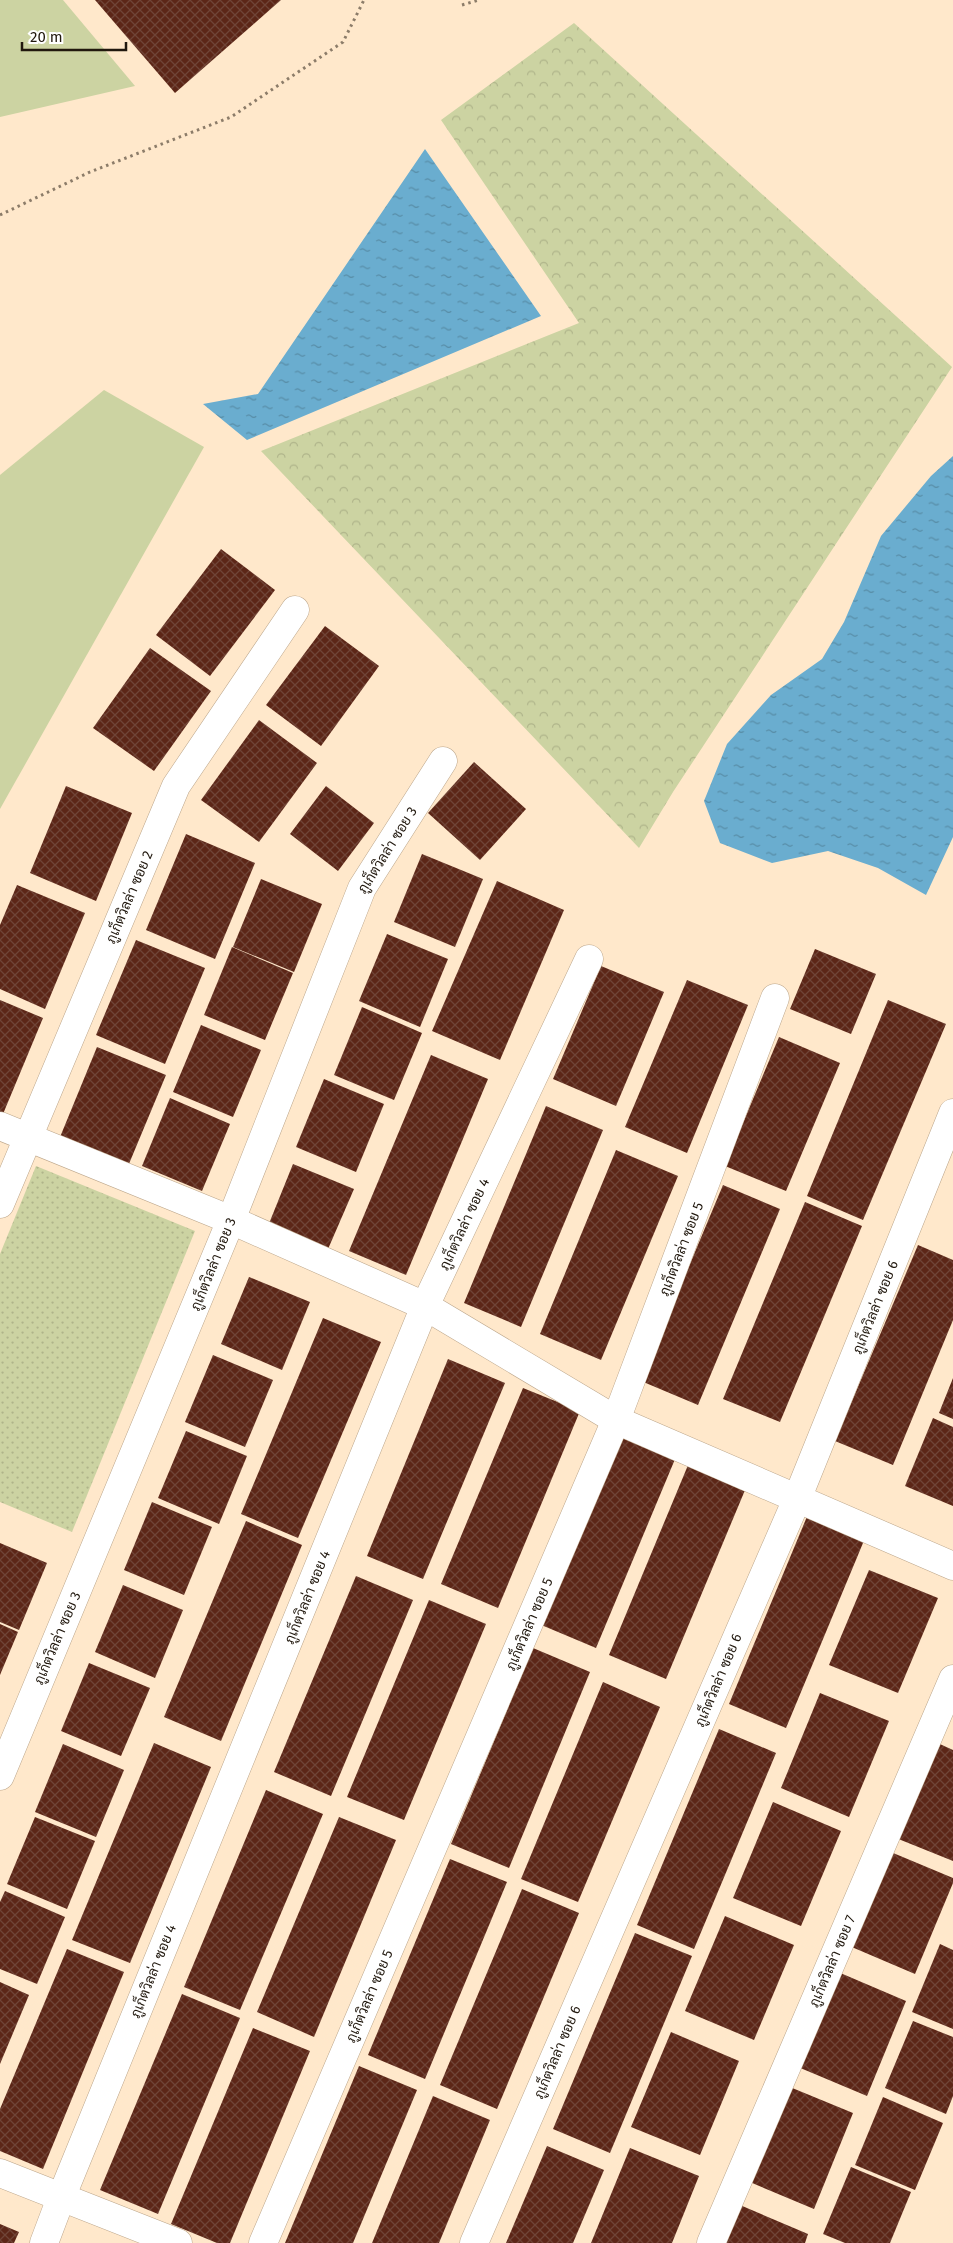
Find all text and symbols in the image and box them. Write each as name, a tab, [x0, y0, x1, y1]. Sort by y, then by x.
scale bar	[22, 20, 126, 52]
text: 20 m	[30, 28, 63, 46]
street label: ภูเก็ตวิลล่า ซอย 3	[353, 803, 422, 897]
street label: ภูเก็ตวิลล่า ซอย 2	[101, 848, 158, 946]
street label: ภูเก็ตวิลล่า ซอย 4	[435, 1175, 494, 1273]
street label: ภูเก็ตวิลล่า ซอย 5	[655, 1200, 708, 1299]
street label: ภูเก็ตวิลล่า ซอย 3	[186, 1215, 241, 1314]
street label: ภูเก็ตวิลล่า ซอย 6	[848, 1258, 903, 1357]
street label: ภูเก็ตวิลล่า ซอย 4	[280, 1547, 335, 1647]
street label: ภูเก็ตวิลล่า ซอย 5	[501, 1575, 558, 1673]
street label: ภูเก็ตวิลล่า ซอย 3	[29, 1589, 86, 1687]
street label: ภูเก็ตวิลล่า ซอย 6	[690, 1631, 747, 1730]
street label: ภูเก็ตวิลล่า ซอย 7	[805, 1912, 860, 2010]
street label: ภูเก็ตวิลล่า ซอย 4	[126, 1921, 181, 2021]
street label: ภูเก็ตวิลล่า ซอย 5	[341, 1947, 398, 2045]
street label: ภูเก็ตวิลล่า ซอย 6	[529, 2003, 586, 2102]

